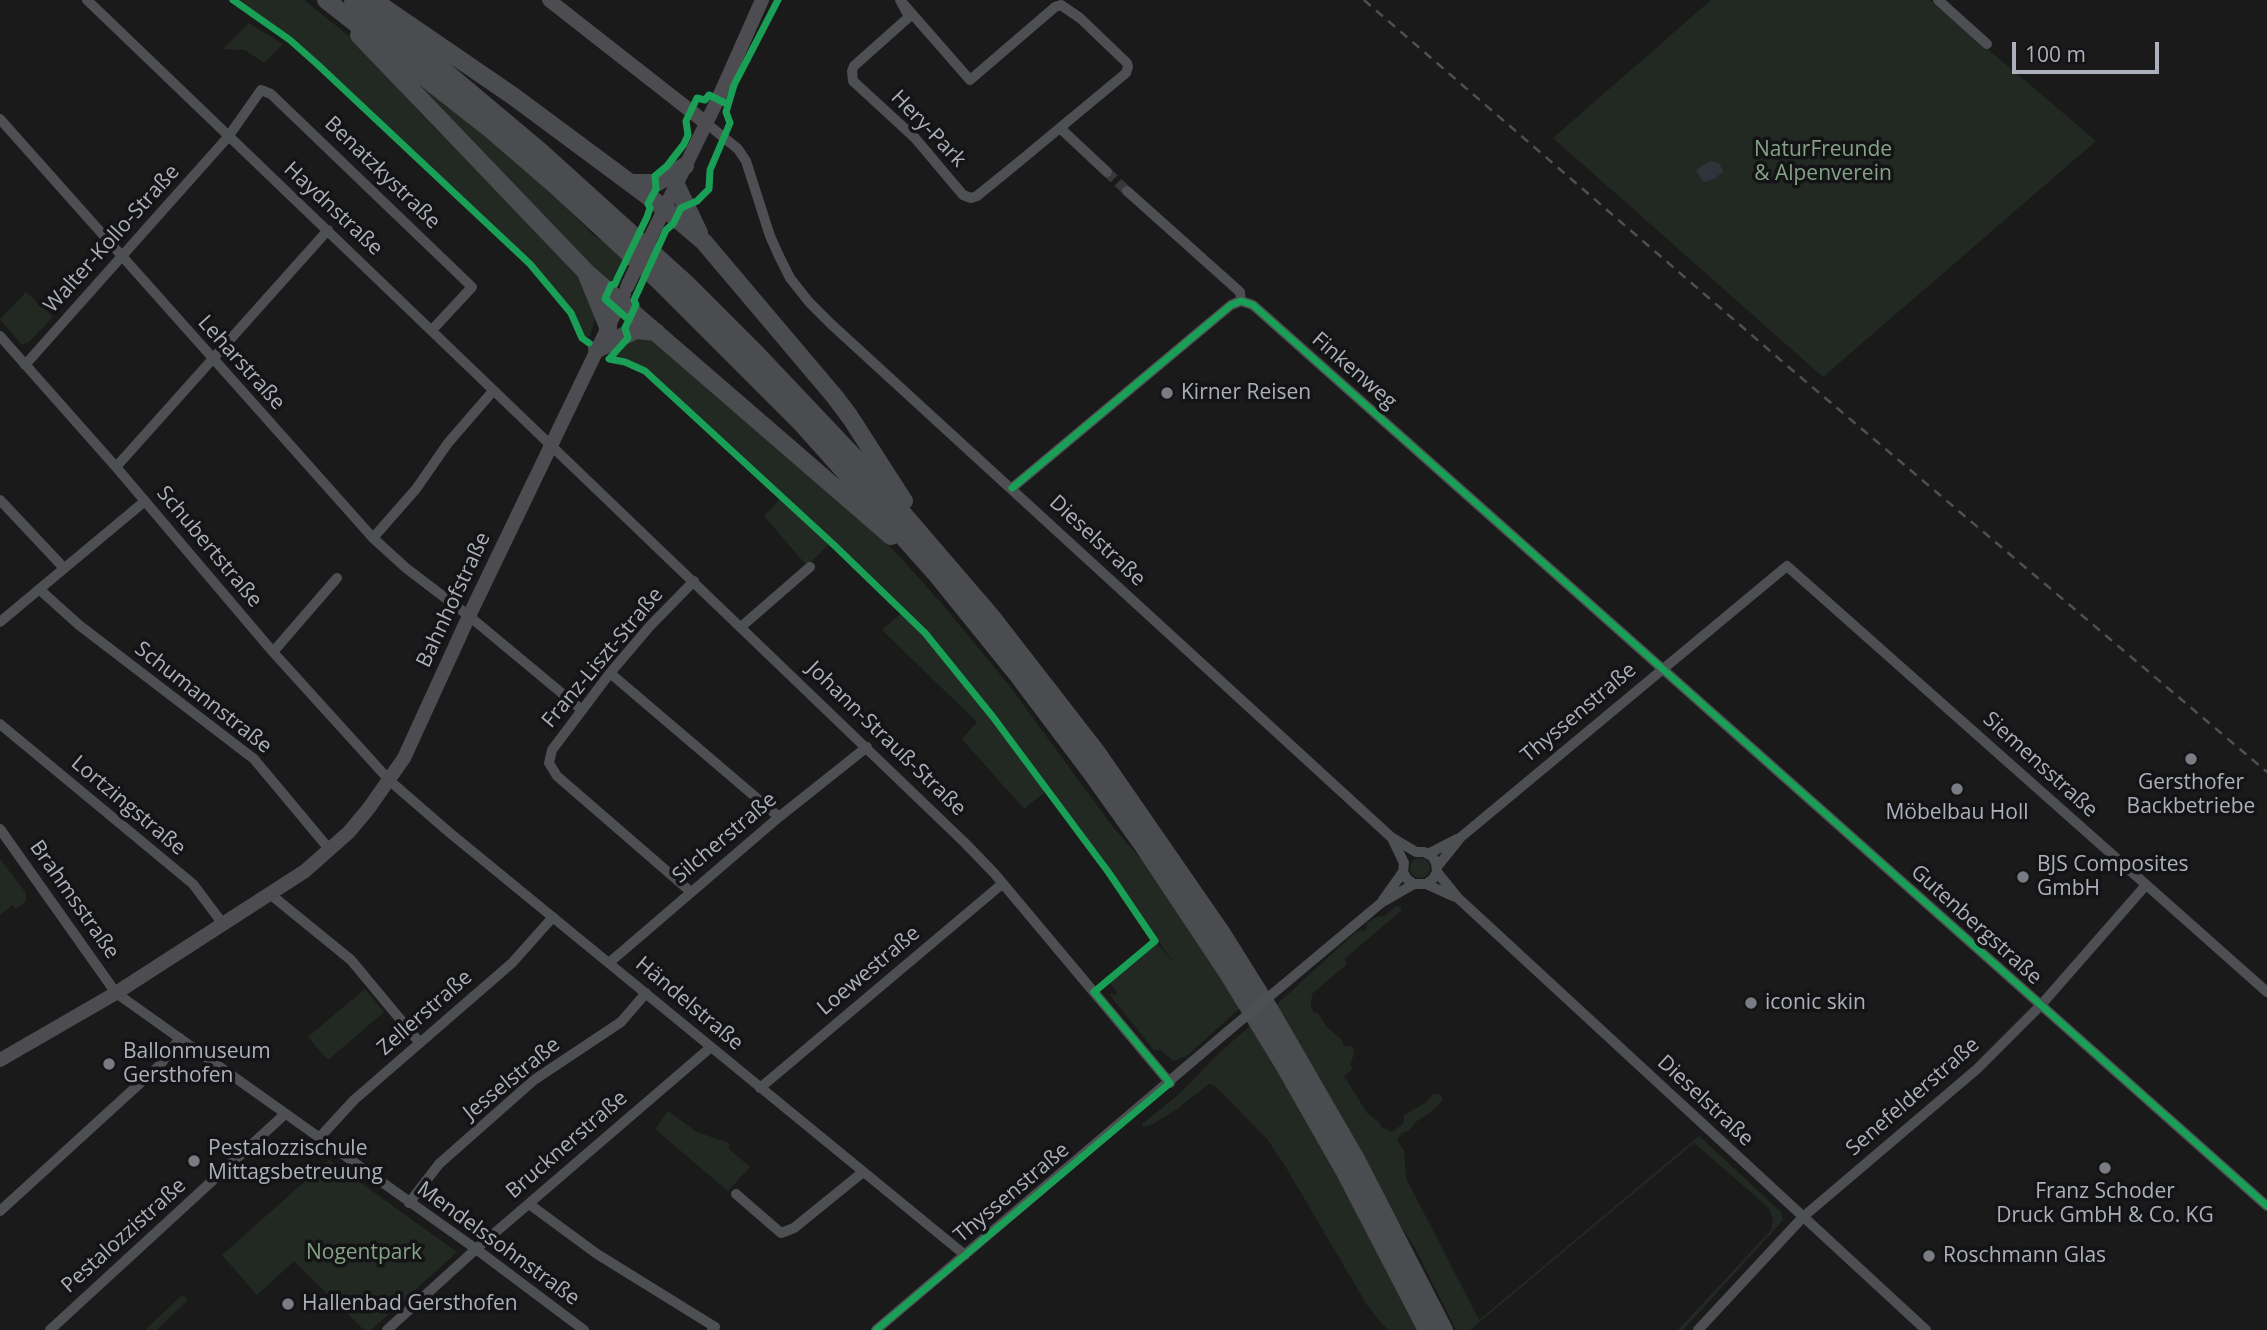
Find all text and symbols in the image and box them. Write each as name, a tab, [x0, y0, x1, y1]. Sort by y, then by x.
scale bar	[2015, 28, 2162, 72]
text: 100 m	[2025, 40, 2086, 68]
street label: Hery-Park	[885, 85, 971, 173]
street label: Benatzkystraße	[319, 111, 445, 235]
park label: NaturFreunde & Alpenverein	[1754, 137, 1892, 187]
street label: Haydnstraße	[278, 157, 388, 261]
street label: Walter-Kollo-Straße	[39, 160, 185, 318]
street label: Leharstraße	[192, 311, 290, 415]
street label: Finkenweg	[1306, 327, 1402, 415]
place label: Kirner Reisen	[1181, 380, 1311, 406]
marker: Kirner Reisen	[1159, 385, 1175, 401]
street label: Schubertstraße	[151, 481, 267, 613]
street label: Dieselstraße	[1044, 490, 1150, 592]
street label: Bahnhofstraße	[412, 528, 496, 672]
street label: Franz-Liszt-Straße	[537, 583, 669, 733]
street label: Schumannstraße	[130, 637, 276, 759]
street label: Johann-Strauß-Straße	[801, 657, 971, 821]
street label: Thyssenstraße	[1516, 658, 1642, 768]
street label: Siemensstraße	[1978, 707, 2102, 823]
street label: Lortzingstraße	[66, 751, 190, 861]
marker: Gersthofer Backbetriebe	[2183, 751, 2199, 767]
place label: Gersthofer Backbetriebe	[2127, 770, 2255, 820]
marker: Möbelbau Holl	[1949, 781, 1965, 797]
street label: Silcherstraße	[668, 787, 782, 889]
place label: Möbelbau Holl	[1885, 800, 2029, 826]
street label: Brahmsstraße	[24, 836, 124, 964]
place label: BJS Composites GmbH	[2037, 852, 2189, 902]
street label: Gutenbergstraße	[1905, 860, 2047, 990]
marker: BJS Composites GmbH	[2015, 869, 2031, 885]
street label: Loewestraße	[813, 921, 925, 1021]
street label: Händelstraße	[630, 952, 748, 1056]
street label: Zellerstraße	[372, 965, 478, 1061]
place label: iconic skin	[1765, 990, 1866, 1016]
marker: iconic skin	[1743, 995, 1759, 1011]
street label: Jesselstraße	[459, 1032, 565, 1126]
street label: Senefelderstraße	[1841, 1032, 1985, 1162]
place label: Ballonmuseum Gersthofen	[123, 1039, 271, 1089]
street label: Dieselstraße	[1652, 1050, 1758, 1152]
marker: Ballonmuseum Gersthofen	[101, 1056, 117, 1072]
street label: Brucknerstraße	[501, 1086, 633, 1204]
place label: Pestalozzischule Mittagsbetreuung	[208, 1136, 383, 1186]
street label: Thyssenstraße	[949, 1138, 1075, 1248]
marker: Pestalozzischule Mittagsbetreuung	[186, 1153, 202, 1169]
marker: Franz Schoder Druck GmbH & Co. KG	[2097, 1160, 2113, 1176]
street label: Pestalozzistraße	[56, 1173, 192, 1299]
street label: Mendelssohnstraße	[412, 1177, 584, 1311]
place label: Franz Schoder Druck GmbH & Co. KG	[1996, 1179, 2214, 1229]
park label: Nogentpark	[306, 1240, 422, 1266]
place label: Roschmann Glas	[1943, 1243, 2106, 1269]
marker: Roschmann Glas	[1921, 1248, 1937, 1264]
place label: Hallenbad Gersthofen	[302, 1291, 518, 1317]
marker: Hallenbad Gersthofen	[280, 1296, 296, 1312]

